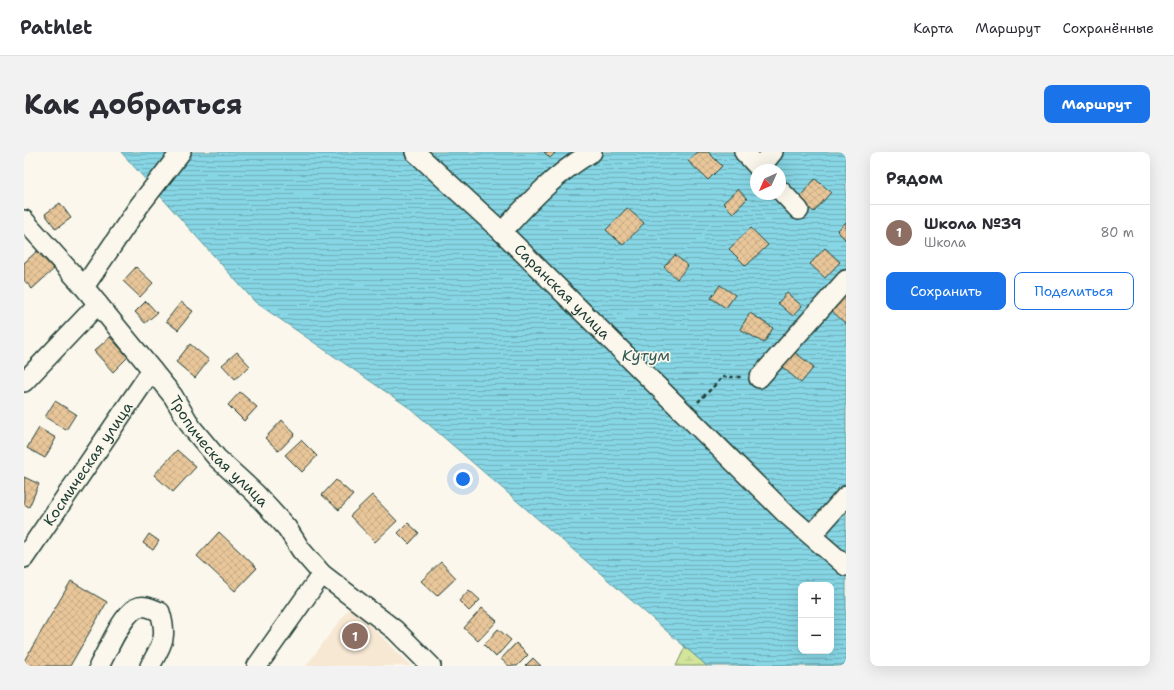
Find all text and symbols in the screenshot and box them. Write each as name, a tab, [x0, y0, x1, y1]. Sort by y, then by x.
text: Pathlet	[20, 15, 92, 40]
text: Карта	[913, 19, 953, 37]
text: Маршрут	[975, 19, 1041, 37]
text: Сохранённые	[1063, 19, 1154, 37]
text: Как добраться	[24, 85, 243, 123]
button: Маршрут	[1044, 85, 1150, 123]
north arrow	[750, 164, 786, 200]
text: Рядом	[886, 167, 943, 189]
text: Школа №39	[924, 214, 1021, 234]
text: 1	[896, 224, 902, 241]
text: 80 m	[1100, 224, 1134, 241]
text: Школа	[924, 234, 966, 251]
street label: Саранская улица	[510, 240, 615, 344]
button: Сохранить	[886, 272, 1006, 310]
button: Поделиться	[1014, 272, 1134, 310]
water label: Кутум	[622, 345, 670, 366]
street label: Тропическая улица	[165, 392, 273, 512]
street label: Космическая улица	[39, 397, 138, 530]
your location	[453, 469, 473, 489]
map controls	[798, 582, 834, 654]
button: +	[798, 582, 834, 618]
button: −	[798, 618, 834, 654]
pin: 1	[342, 621, 368, 651]

